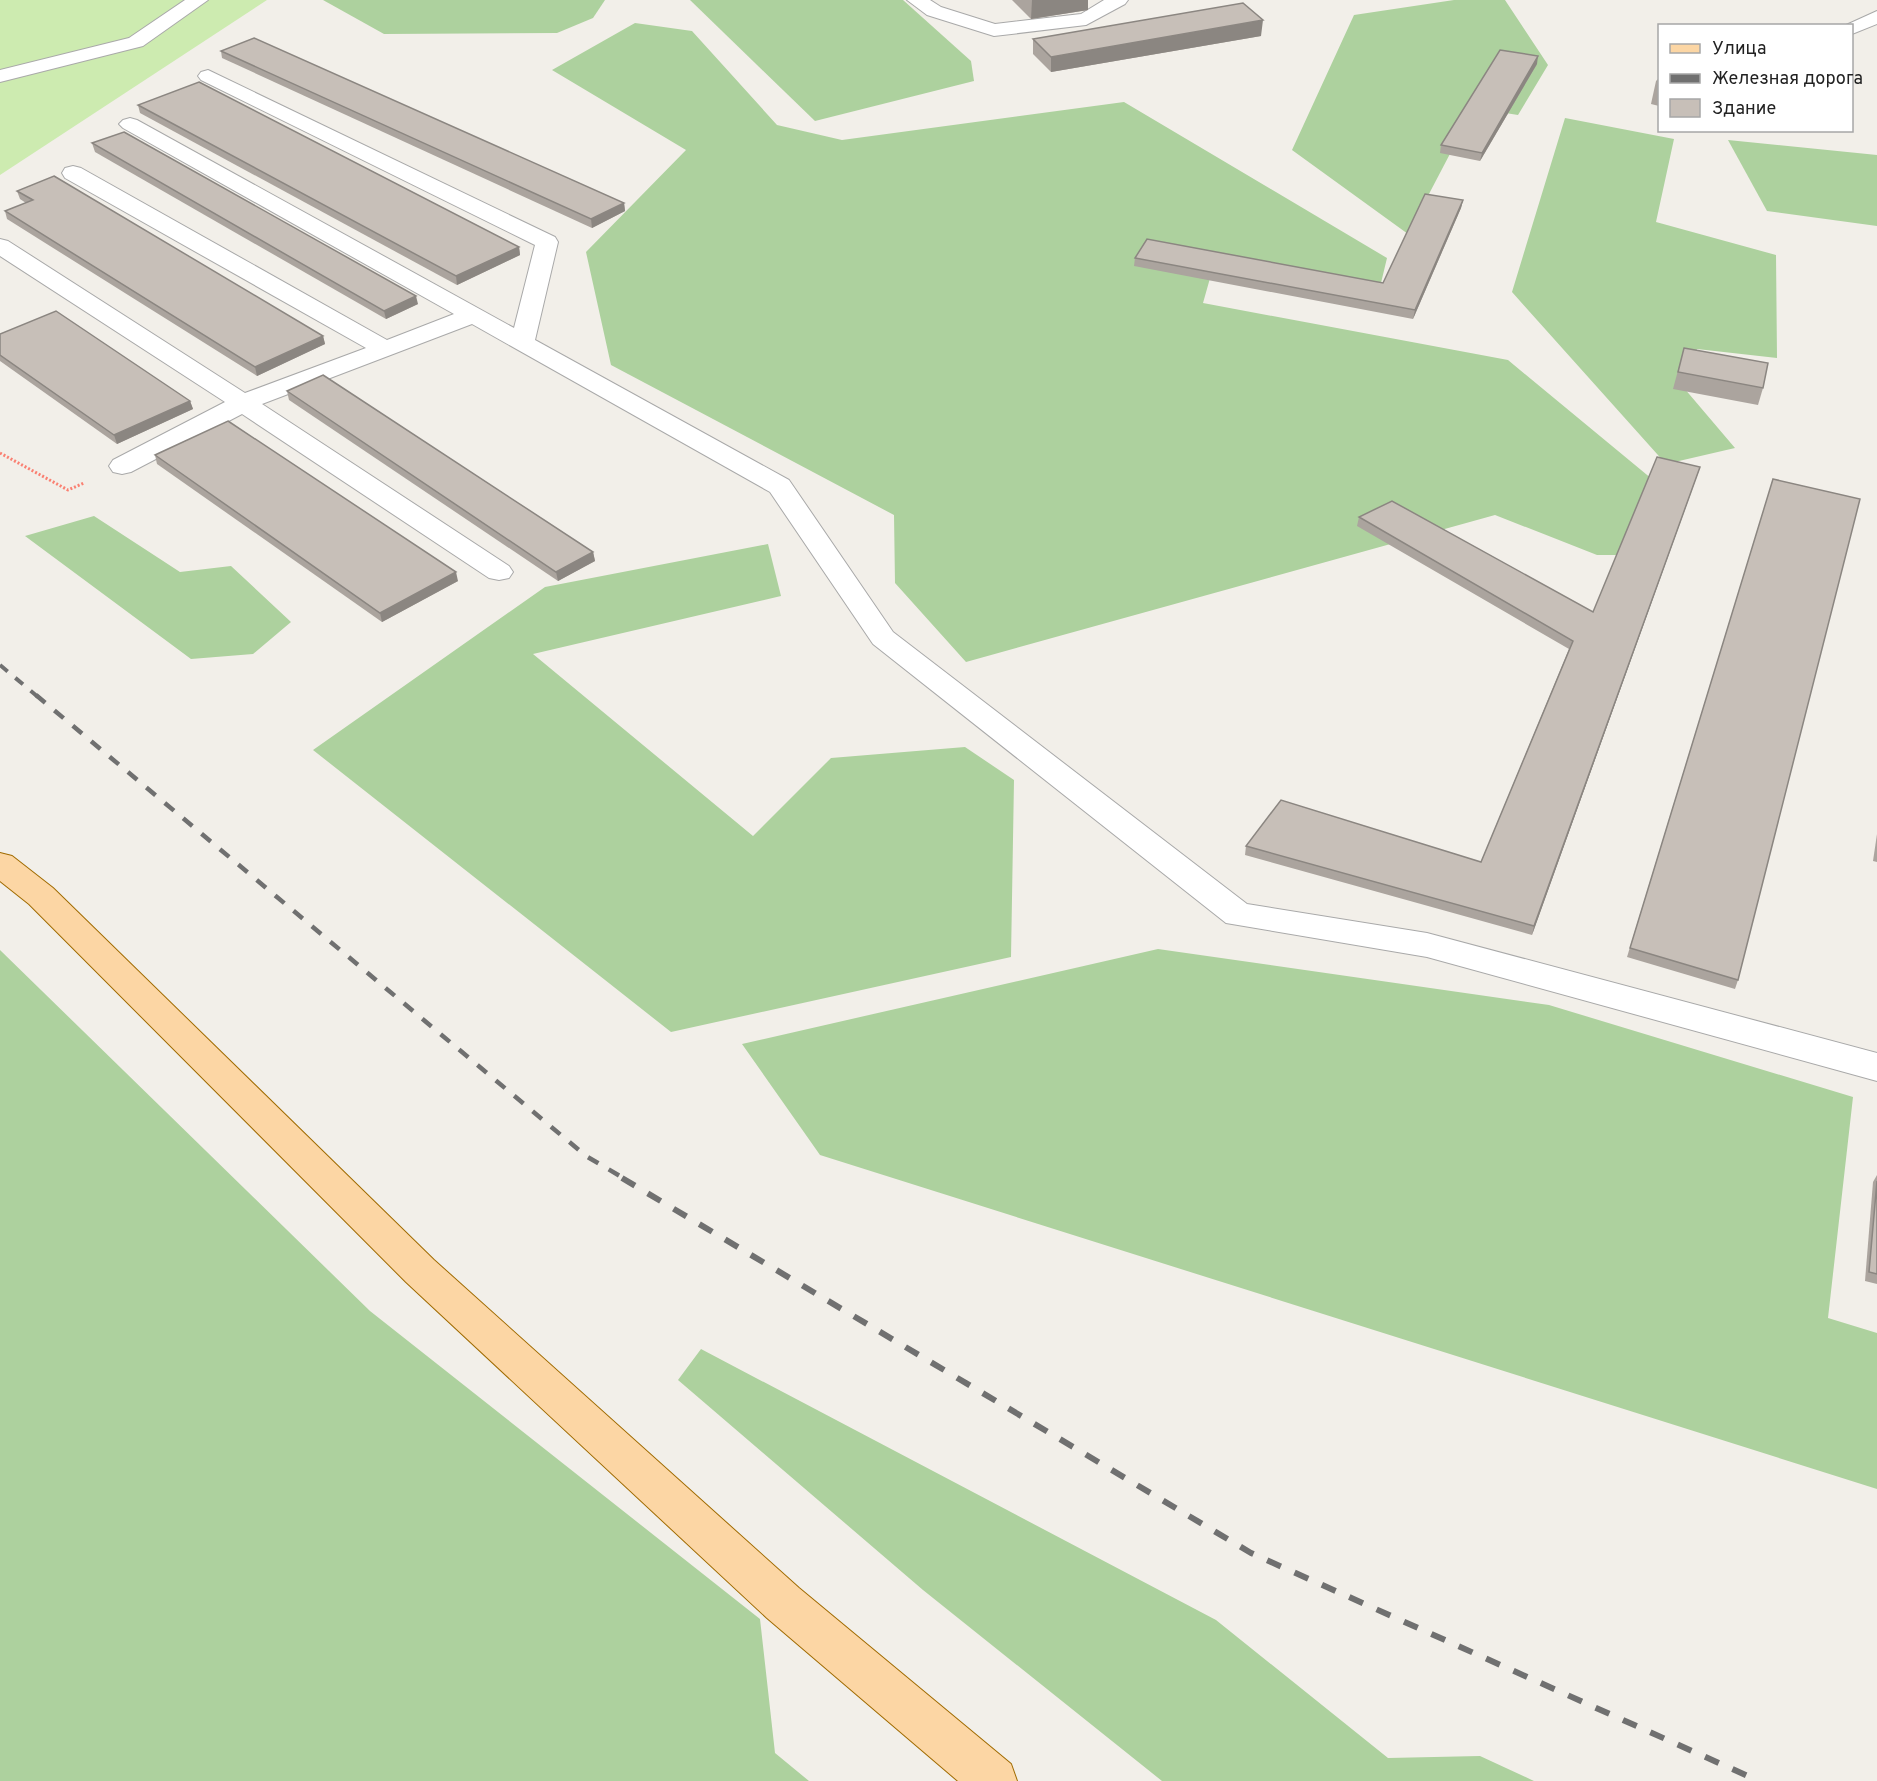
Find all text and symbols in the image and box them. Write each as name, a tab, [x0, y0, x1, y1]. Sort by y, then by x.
legend	[1658, 24, 1853, 132]
text: Улица	[1712, 38, 1766, 61]
text: Железная дорога	[1712, 68, 1863, 91]
text: Здание	[1712, 98, 1776, 121]

